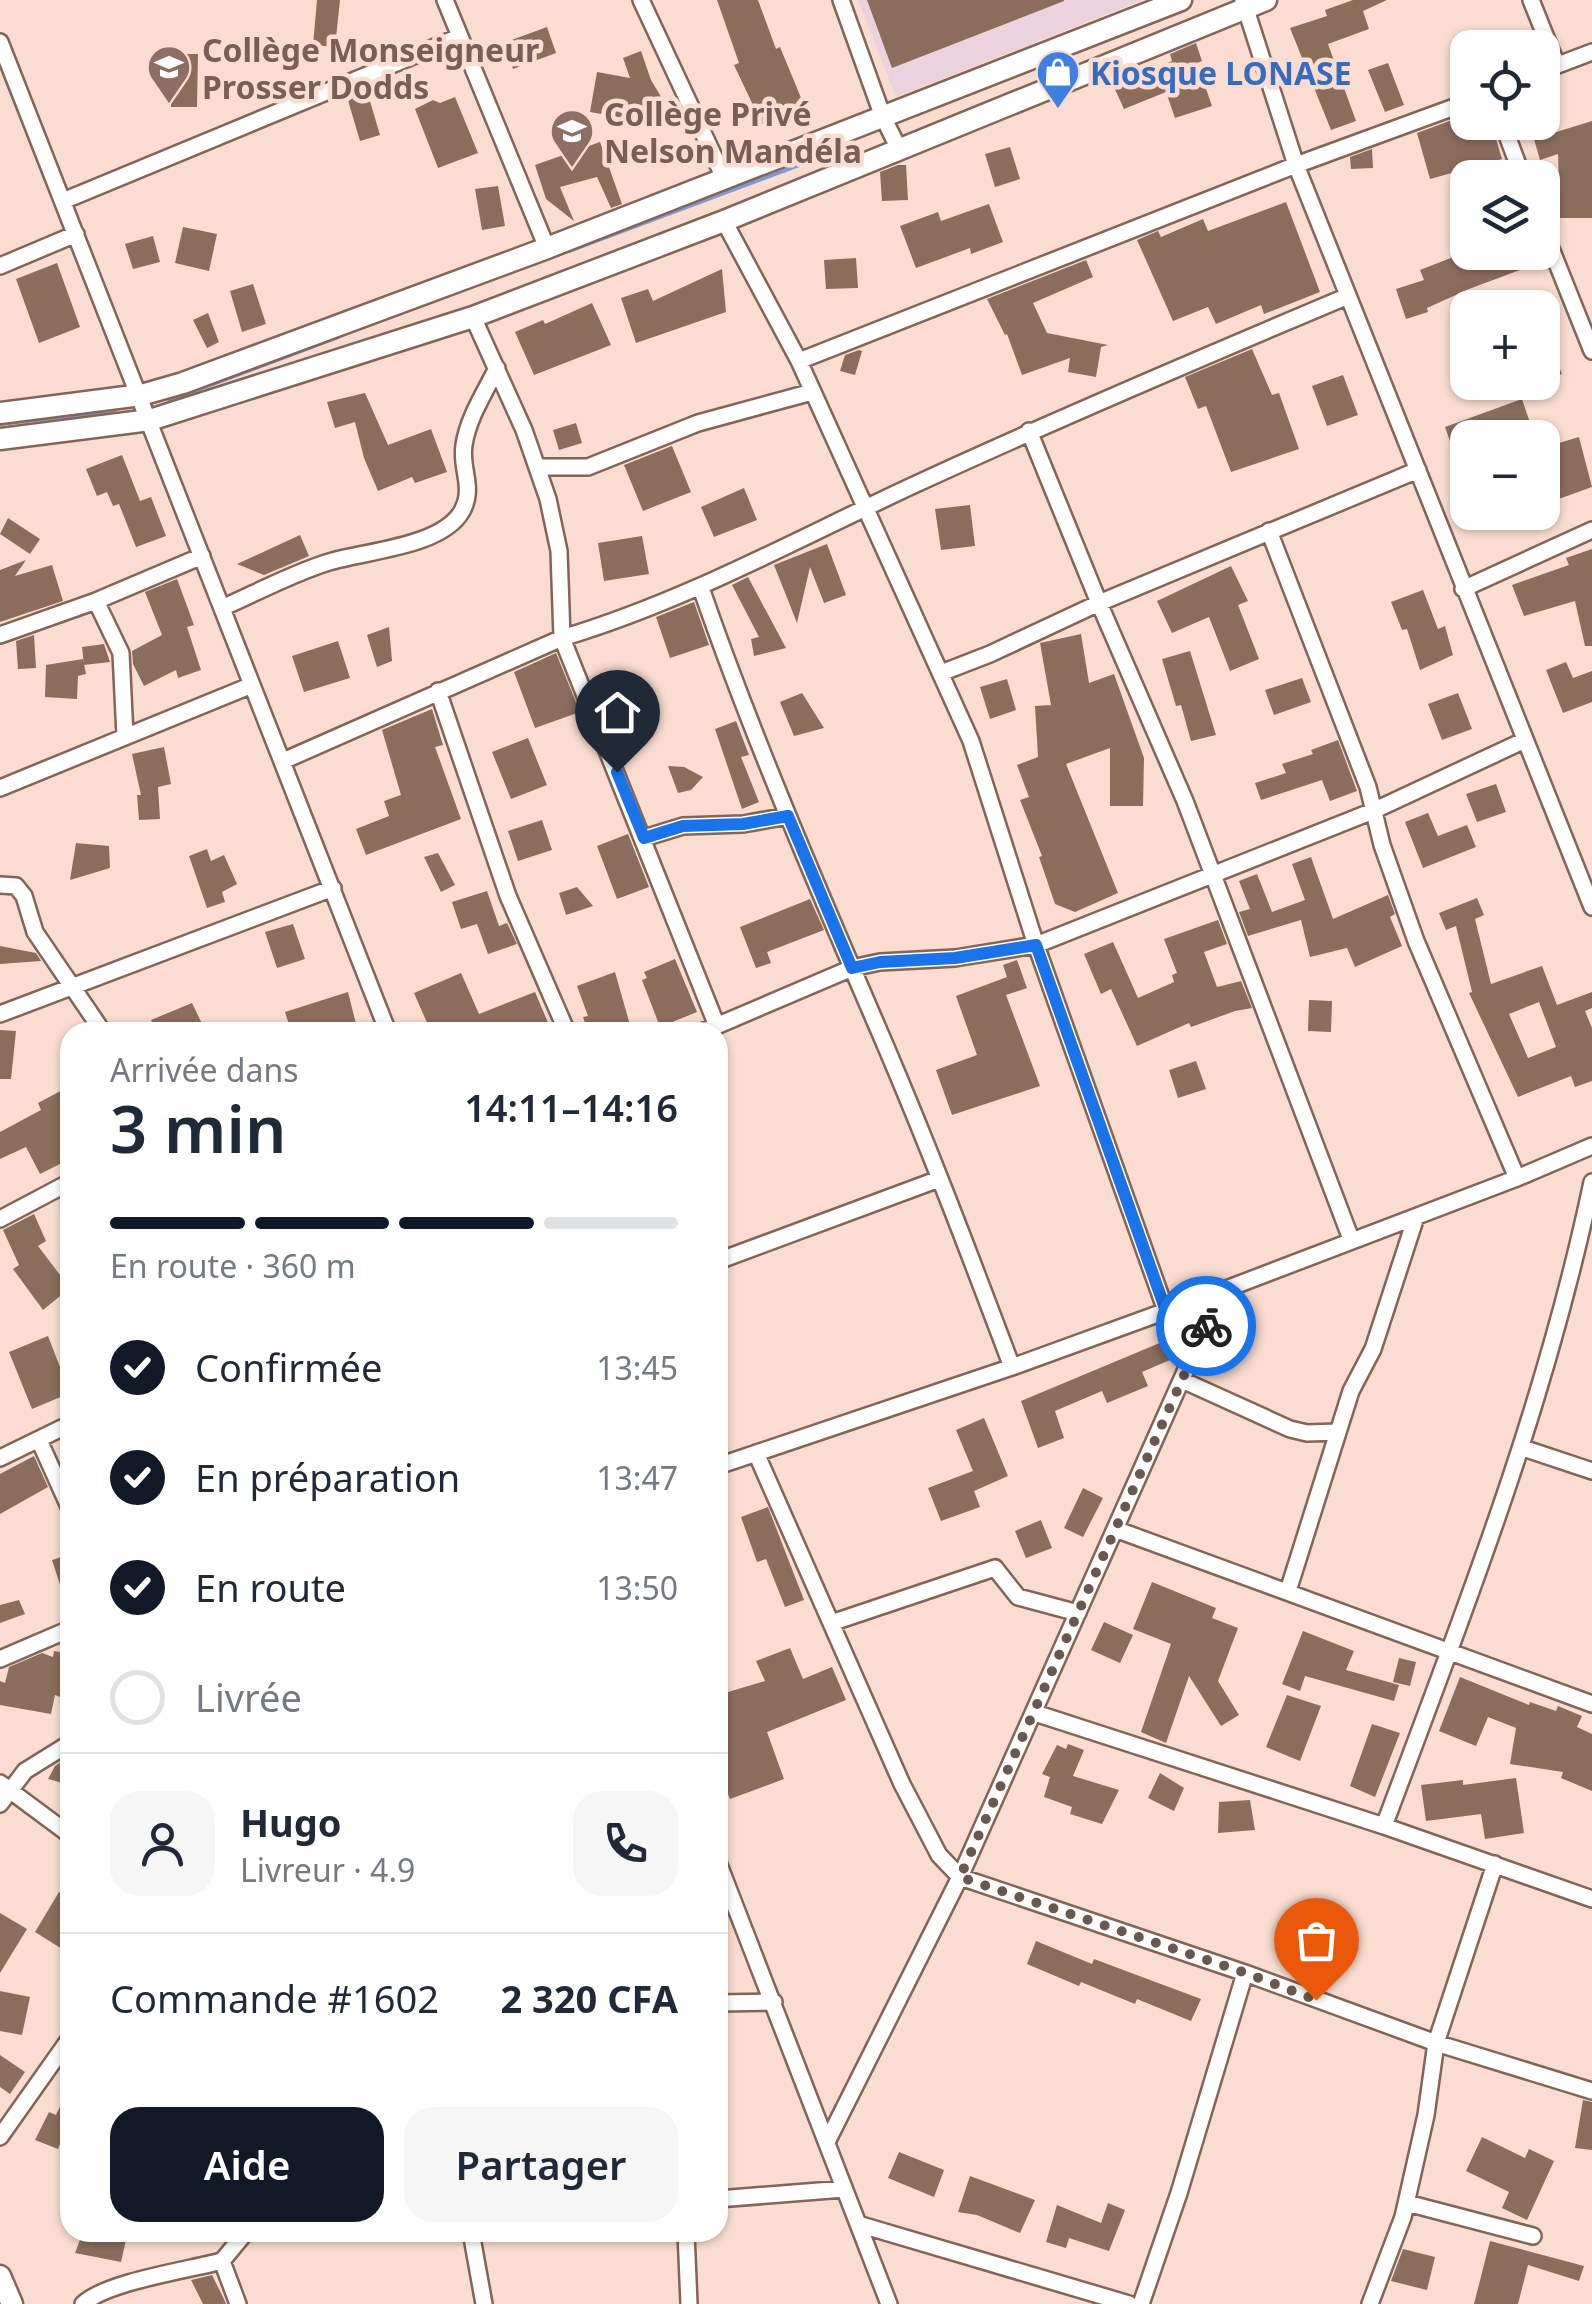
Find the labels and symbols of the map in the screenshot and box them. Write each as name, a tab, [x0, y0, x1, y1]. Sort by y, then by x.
place label: Collège Monseigneur Prosser Dodds	[202, 28, 539, 108]
school or university icon: Collège Monseigneur Prosser Dodds	[146, 44, 192, 105]
shop icon: Kiosque LONASE	[1035, 49, 1081, 110]
place label: Kiosque LONASE	[1090, 51, 1352, 94]
place label: Collège Privé Nelson Mandéla	[604, 92, 862, 172]
school or university icon: Collège Privé Nelson Mandéla	[549, 108, 595, 169]
pin	[575, 670, 660, 773]
courier	[1156, 1276, 1256, 1376]
pin	[1274, 1898, 1359, 2001]

